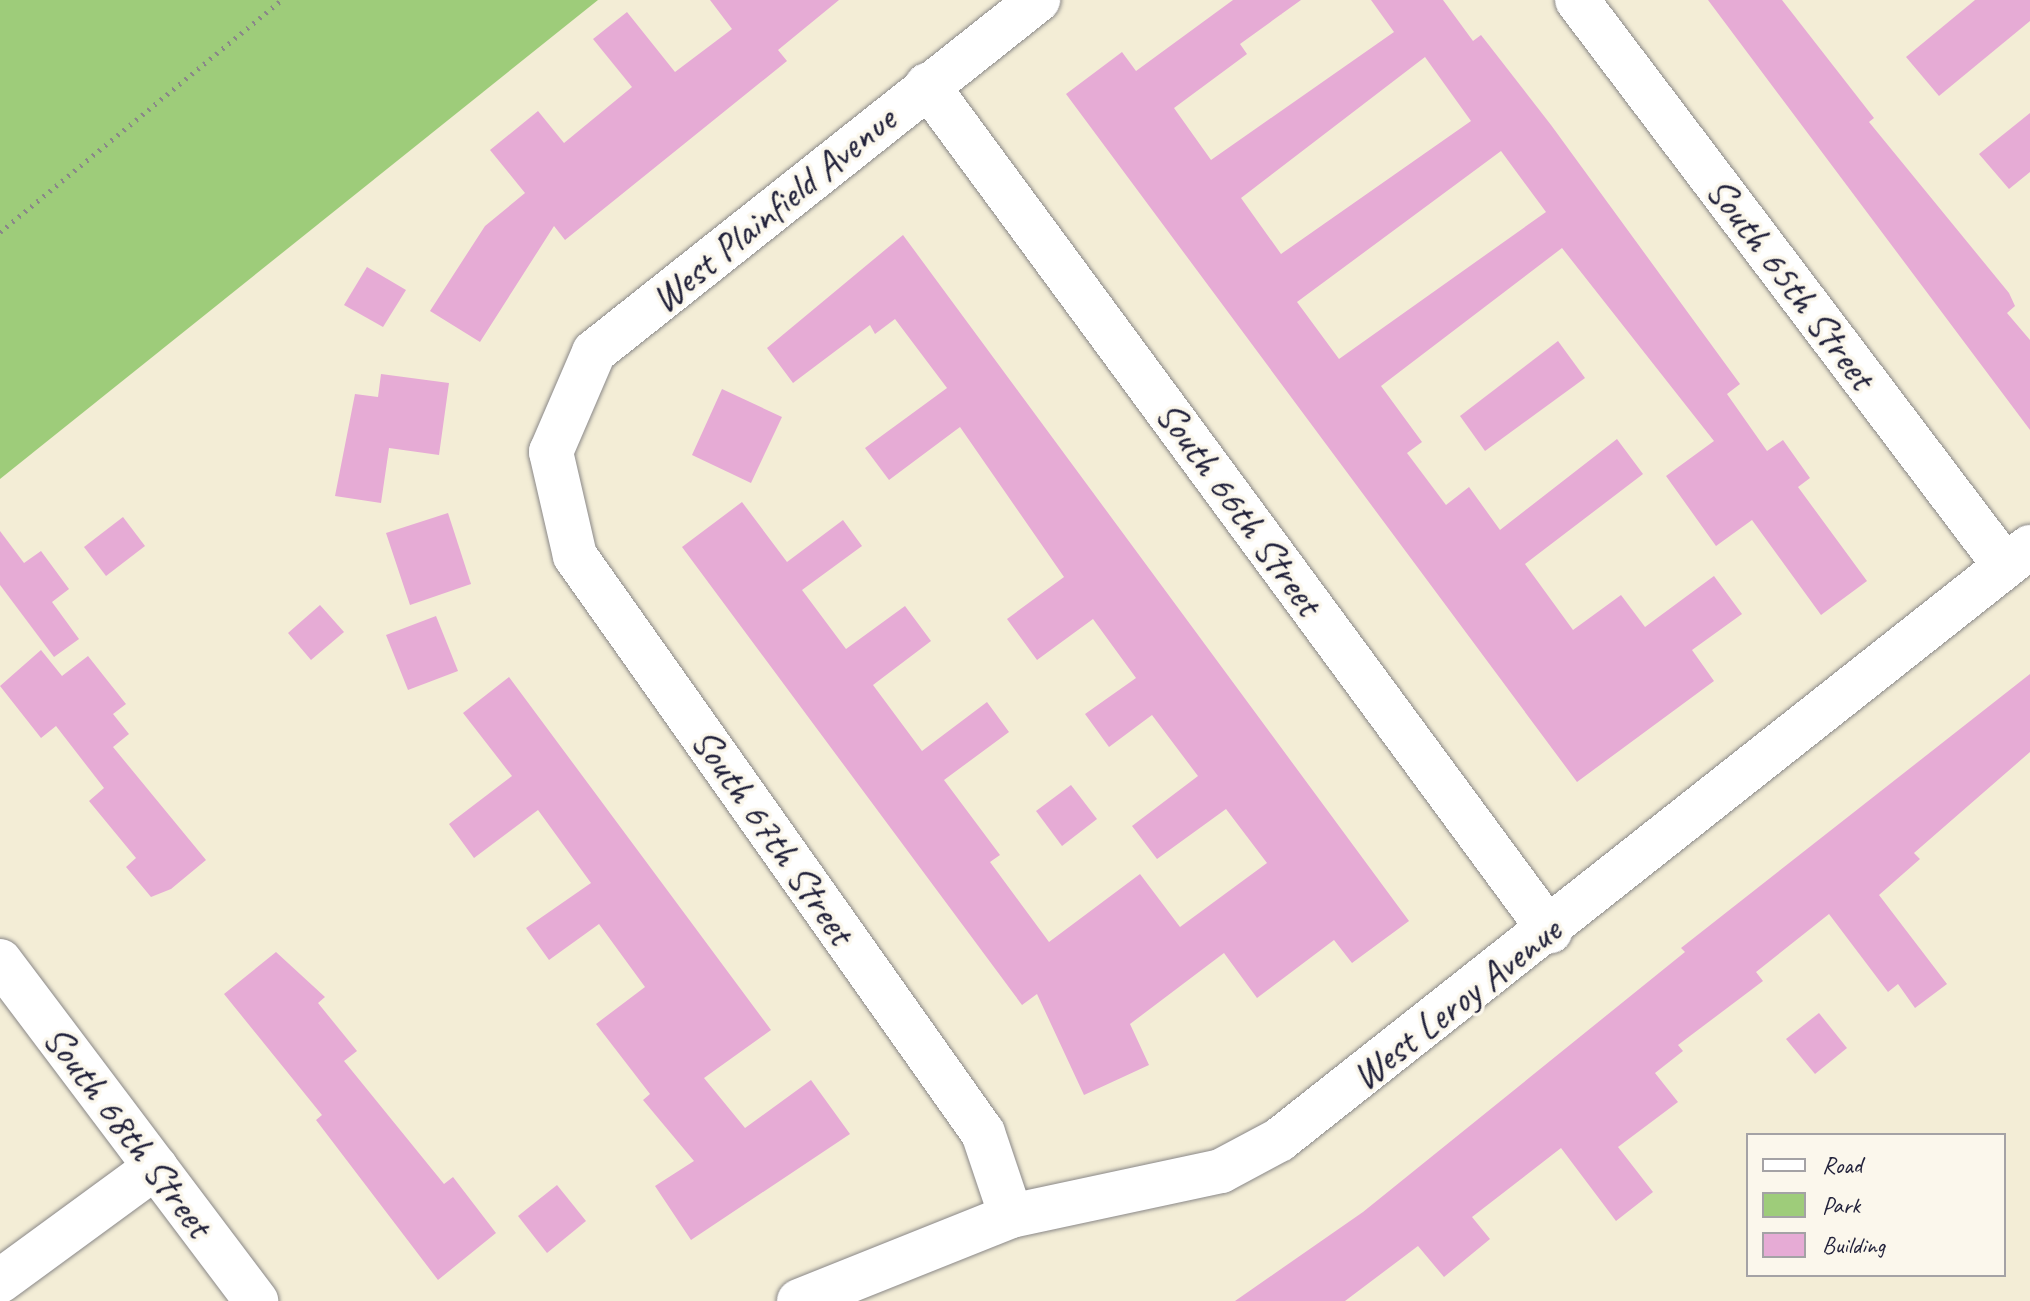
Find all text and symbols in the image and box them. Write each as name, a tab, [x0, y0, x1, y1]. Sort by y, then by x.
street label: West Plainfield Avenue	[640, 95, 906, 323]
street label: South 65th Street	[1696, 167, 1886, 399]
street label: South 66th Street	[1145, 391, 1333, 625]
street label: South 67th Street	[681, 719, 865, 953]
street label: West Leroy Avenue	[1342, 906, 1570, 1100]
street label: South 68th Street	[33, 1015, 223, 1247]
legend	[1746, 1133, 2006, 1277]
text: Road	[1822, 1150, 1862, 1180]
text: Park	[1822, 1190, 1860, 1220]
text: Building	[1822, 1230, 1885, 1260]

